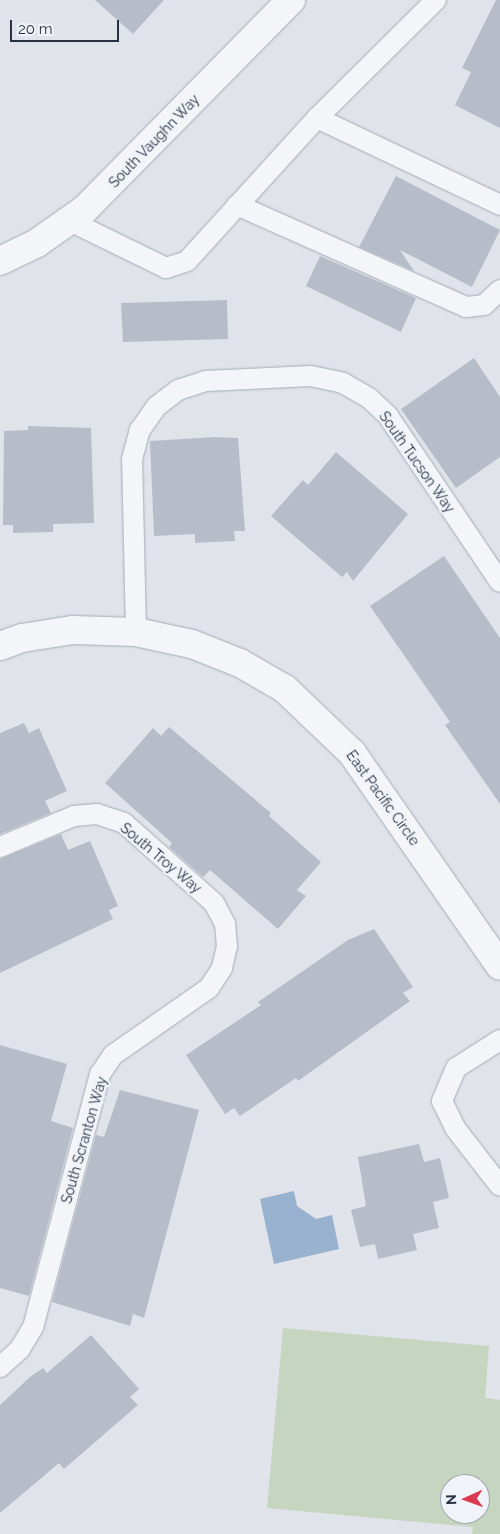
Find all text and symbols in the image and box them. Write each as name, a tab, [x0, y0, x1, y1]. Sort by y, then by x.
scale bar	[12, 10, 121, 42]
text: 20 m	[18, 20, 53, 38]
street label: South Vaughn Way	[105, 91, 203, 191]
street label: South Tucson Way	[376, 408, 458, 516]
street label: East Pacific Circle	[343, 747, 423, 849]
street label: South Troy Way	[117, 819, 205, 897]
street label: South Scranton Way	[58, 1074, 110, 1206]
north arrow	[440, 1474, 490, 1524]
text: N	[443, 1494, 459, 1505]

